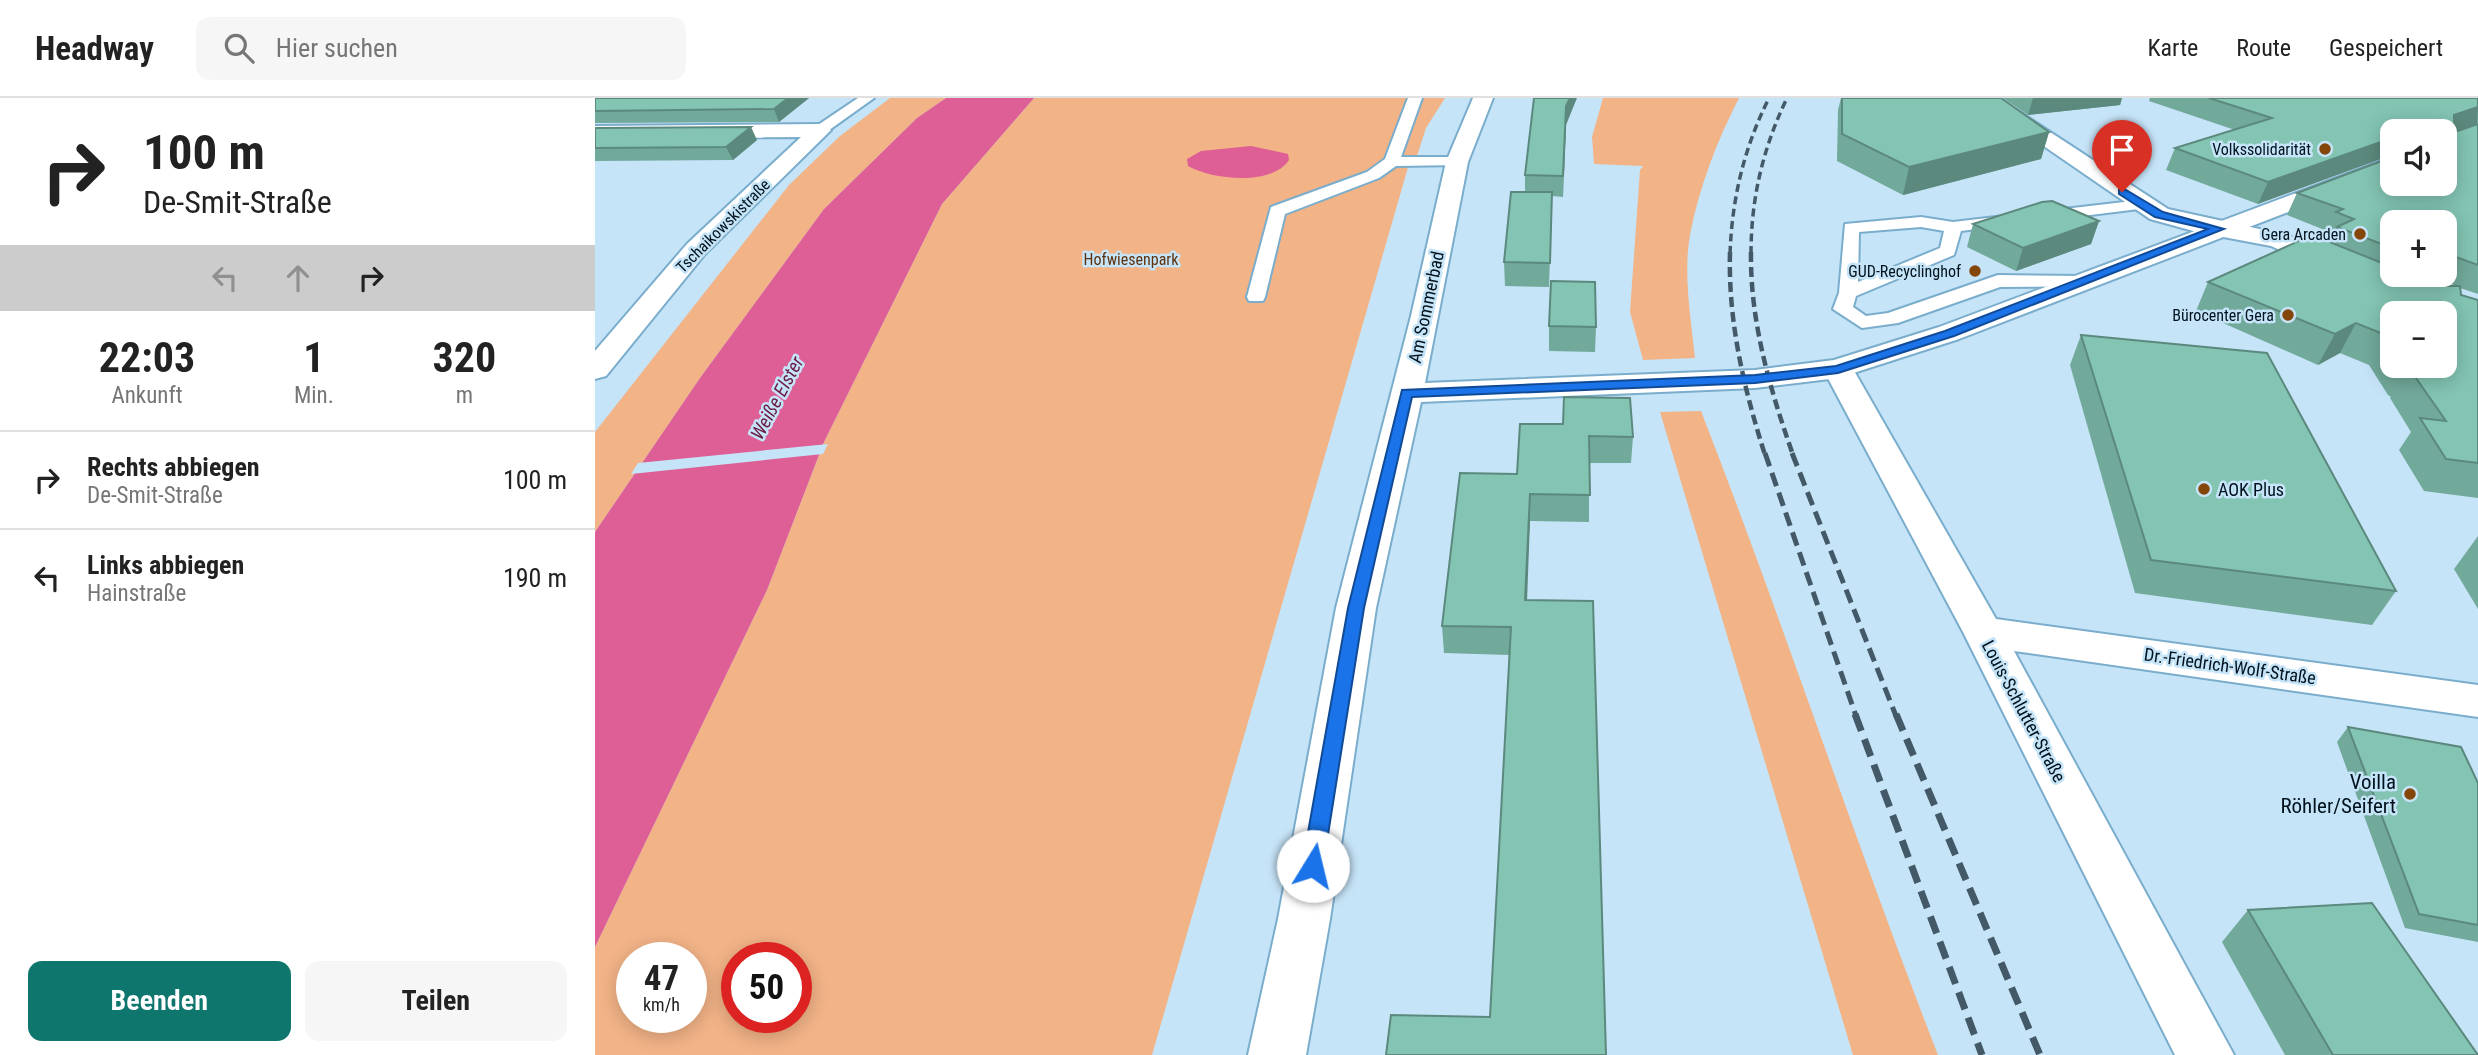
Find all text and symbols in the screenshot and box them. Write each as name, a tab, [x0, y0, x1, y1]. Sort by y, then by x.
search box	[196, 17, 686, 80]
text: Headway	[35, 29, 154, 68]
icon: search	[220, 29, 258, 67]
text: Hier suchen	[276, 33, 398, 63]
text: Karte	[2148, 34, 2198, 62]
text: Route	[2236, 34, 2291, 62]
text: Gespeichert	[2329, 34, 2443, 62]
map controls	[2380, 119, 2457, 378]
button: sound	[2380, 119, 2457, 196]
pin	[2092, 120, 2152, 192]
text: 100 m	[143, 124, 265, 181]
icon: right	[28, 126, 119, 217]
icon: arrive	[2103, 131, 2141, 169]
place label: Volkssolidarität	[2212, 140, 2311, 159]
marker: Volkssolidarität	[2317, 141, 2333, 157]
street label: Tschaikowskistraße	[672, 175, 774, 277]
text: De-Smit-Straße	[143, 183, 332, 221]
button: +	[2380, 210, 2457, 287]
place label: Gera Arcaden	[2261, 225, 2346, 244]
marker: Gera Arcaden	[2352, 226, 2368, 242]
street label: Am Sommerbad	[1404, 249, 1448, 365]
park label: Hofwiesenpark	[1084, 250, 1179, 269]
icon: left	[206, 259, 244, 297]
icon: ahead	[279, 259, 317, 297]
icon: right	[352, 259, 390, 297]
place label: GUD-Recyclinghof	[1848, 262, 1961, 281]
marker: GUD-Recyclinghof	[1967, 263, 1983, 279]
button: −	[2380, 301, 2457, 378]
place label: Bürocenter Gera	[2172, 306, 2274, 325]
marker: Bürocenter Gera	[2280, 307, 2296, 323]
text: 22:03	[99, 333, 195, 382]
text: 1	[303, 333, 324, 382]
text: 320	[433, 333, 496, 382]
water label: Weiße Elster	[746, 352, 809, 443]
text: Ankunft	[111, 382, 183, 409]
text: Min.	[294, 382, 334, 409]
text: m	[456, 382, 473, 409]
text: Rechts abbiegen	[87, 452, 260, 482]
icon: right	[28, 461, 66, 499]
text: 100 m	[503, 465, 567, 495]
place label: AOK Plus	[2218, 479, 2284, 500]
marker: AOK Plus	[2196, 481, 2212, 497]
text: De-Smit-Straße	[87, 482, 223, 509]
text: Links abbiegen	[87, 550, 244, 580]
icon: left	[28, 559, 66, 597]
text: 190 m	[503, 563, 567, 593]
text: Hainstraße	[87, 580, 186, 607]
street label: Louis-Schlutter-Straße	[1978, 637, 2070, 785]
street label: Dr.-Friedrich-Wolf-Straße	[2143, 644, 2317, 688]
place label: Voilla Röhler/Seifert	[2280, 770, 2396, 818]
marker: Voilla Röhler/Seifert	[2402, 786, 2418, 802]
position arrow	[1276, 829, 1350, 903]
speed limit sign: 50	[721, 942, 812, 1033]
text: 47	[644, 958, 679, 999]
button: Beenden	[28, 961, 291, 1041]
button: Teilen	[305, 961, 567, 1041]
text: km/h	[643, 994, 680, 1015]

